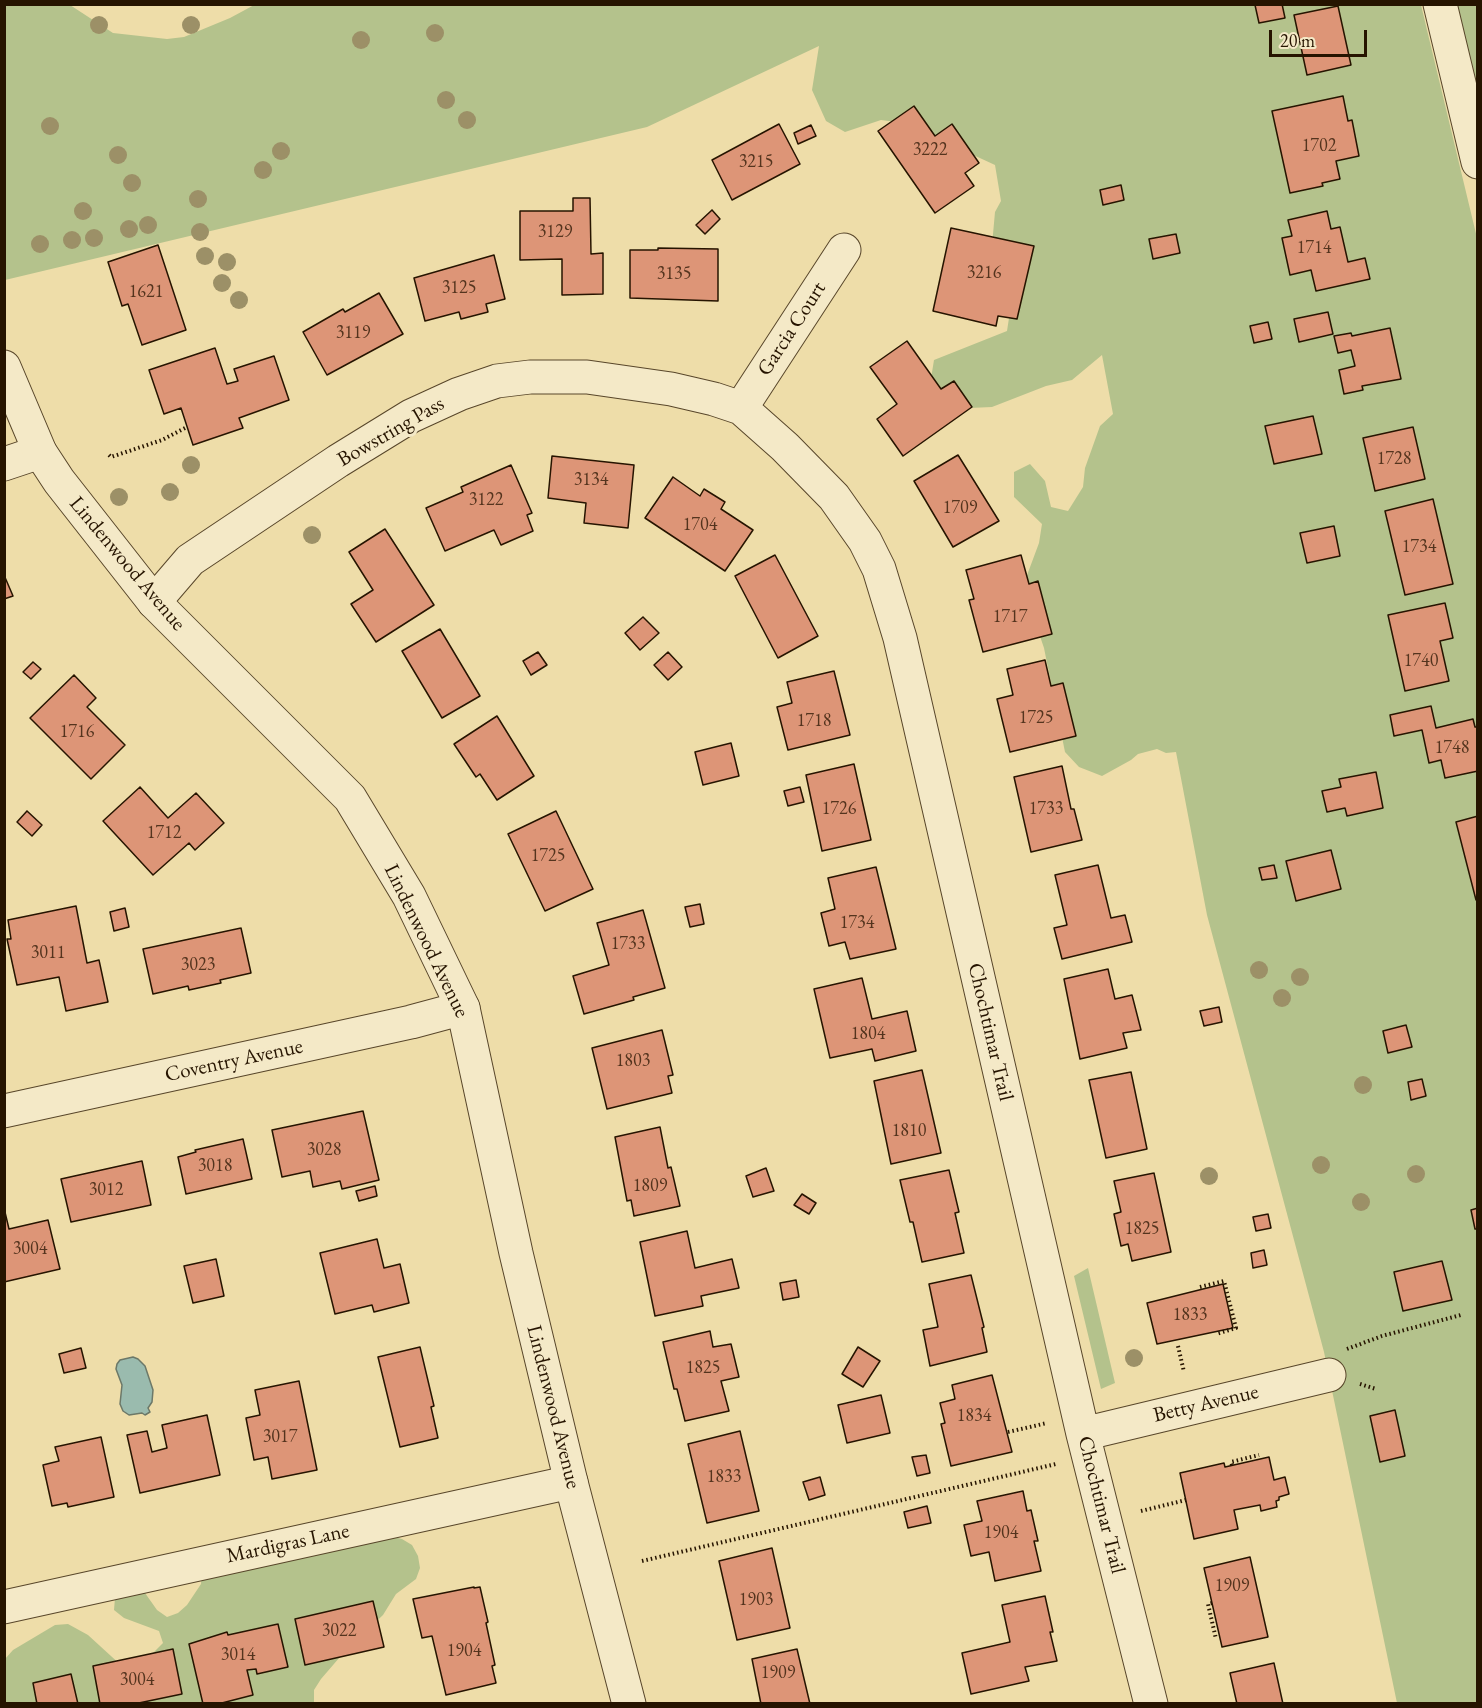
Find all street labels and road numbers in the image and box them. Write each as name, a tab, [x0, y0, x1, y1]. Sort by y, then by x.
street label: Garcia Court	[752, 277, 832, 381]
street label: Bowstring Pass	[333, 391, 449, 473]
street label: Lindenwood Avenue	[63, 492, 191, 636]
street label: Lindenwood Avenue	[378, 860, 474, 1022]
street label: Chochtimar Trail	[962, 961, 1018, 1103]
street label: Coventry Avenue	[163, 1034, 305, 1088]
street label: Lindenwood Avenue	[520, 1323, 586, 1491]
street label: Betty Avenue	[1151, 1380, 1261, 1428]
street label: Chochtimar Trail	[1072, 1434, 1130, 1576]
street label: Mardigras Lane	[224, 1519, 352, 1569]

